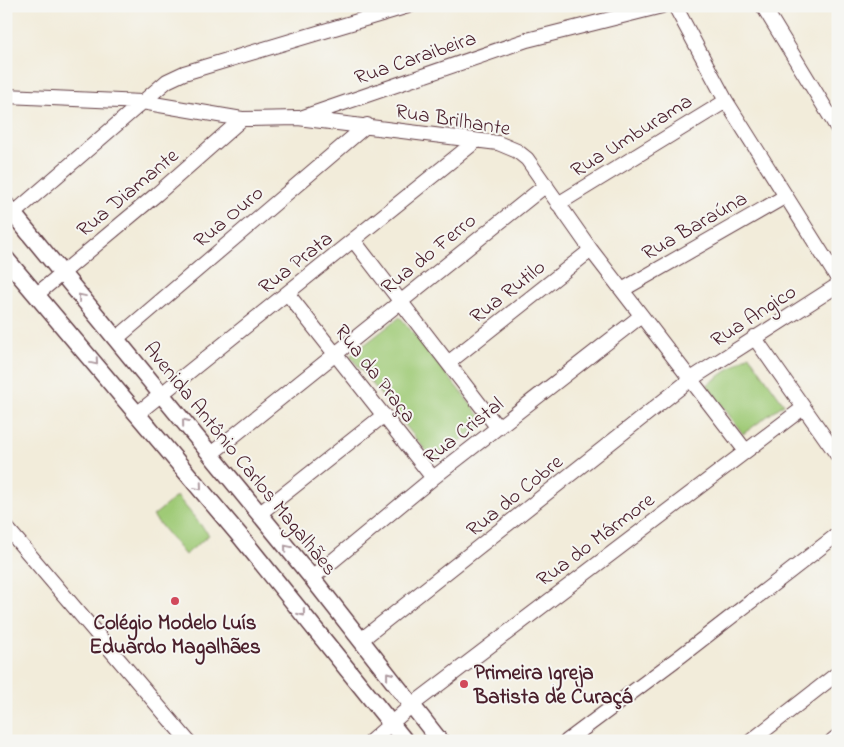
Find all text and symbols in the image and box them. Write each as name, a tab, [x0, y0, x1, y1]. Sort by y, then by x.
street label: Rua Caraibeira	[351, 24, 480, 94]
street label: Rua Umburama	[565, 87, 699, 186]
street label: Rua Brilhante	[393, 97, 513, 145]
street label: Rua Diamante	[71, 141, 186, 245]
street label: Rua Ouro	[188, 179, 271, 256]
street label: Rua Baraúna	[637, 184, 753, 269]
street label: Rua do Ferro	[375, 207, 483, 302]
street label: Rua Prata	[253, 225, 340, 302]
street label: Rua Rutilo	[464, 253, 553, 332]
street label: Rua Angico	[705, 278, 804, 357]
one-way arrow	[78, 294, 86, 303]
street label: Rua da Praça	[326, 319, 423, 430]
street label: Avenida Antônio Carlos Magalhães	[134, 336, 344, 584]
one-way arrow	[89, 357, 98, 366]
street label: Rua Cristal	[418, 391, 511, 473]
one-way arrow	[182, 419, 190, 428]
street label: Rua do Cobre	[460, 448, 571, 545]
one-way arrow	[193, 481, 202, 490]
street label: Rua do Mármore	[531, 486, 662, 595]
one-way arrow	[285, 545, 293, 554]
marker: Colégio Modelo Luís Eduardo Magalhães	[169, 595, 181, 607]
one-way arrow	[296, 607, 304, 616]
place label: Colégio Modelo Luís Eduardo Magalhães	[89, 609, 261, 665]
place label: Primeira Igreja Batista de Curaçá	[473, 659, 633, 713]
one-way arrow	[386, 672, 394, 681]
marker: Primeira Igreja Batista de Curaçá	[458, 678, 470, 690]

